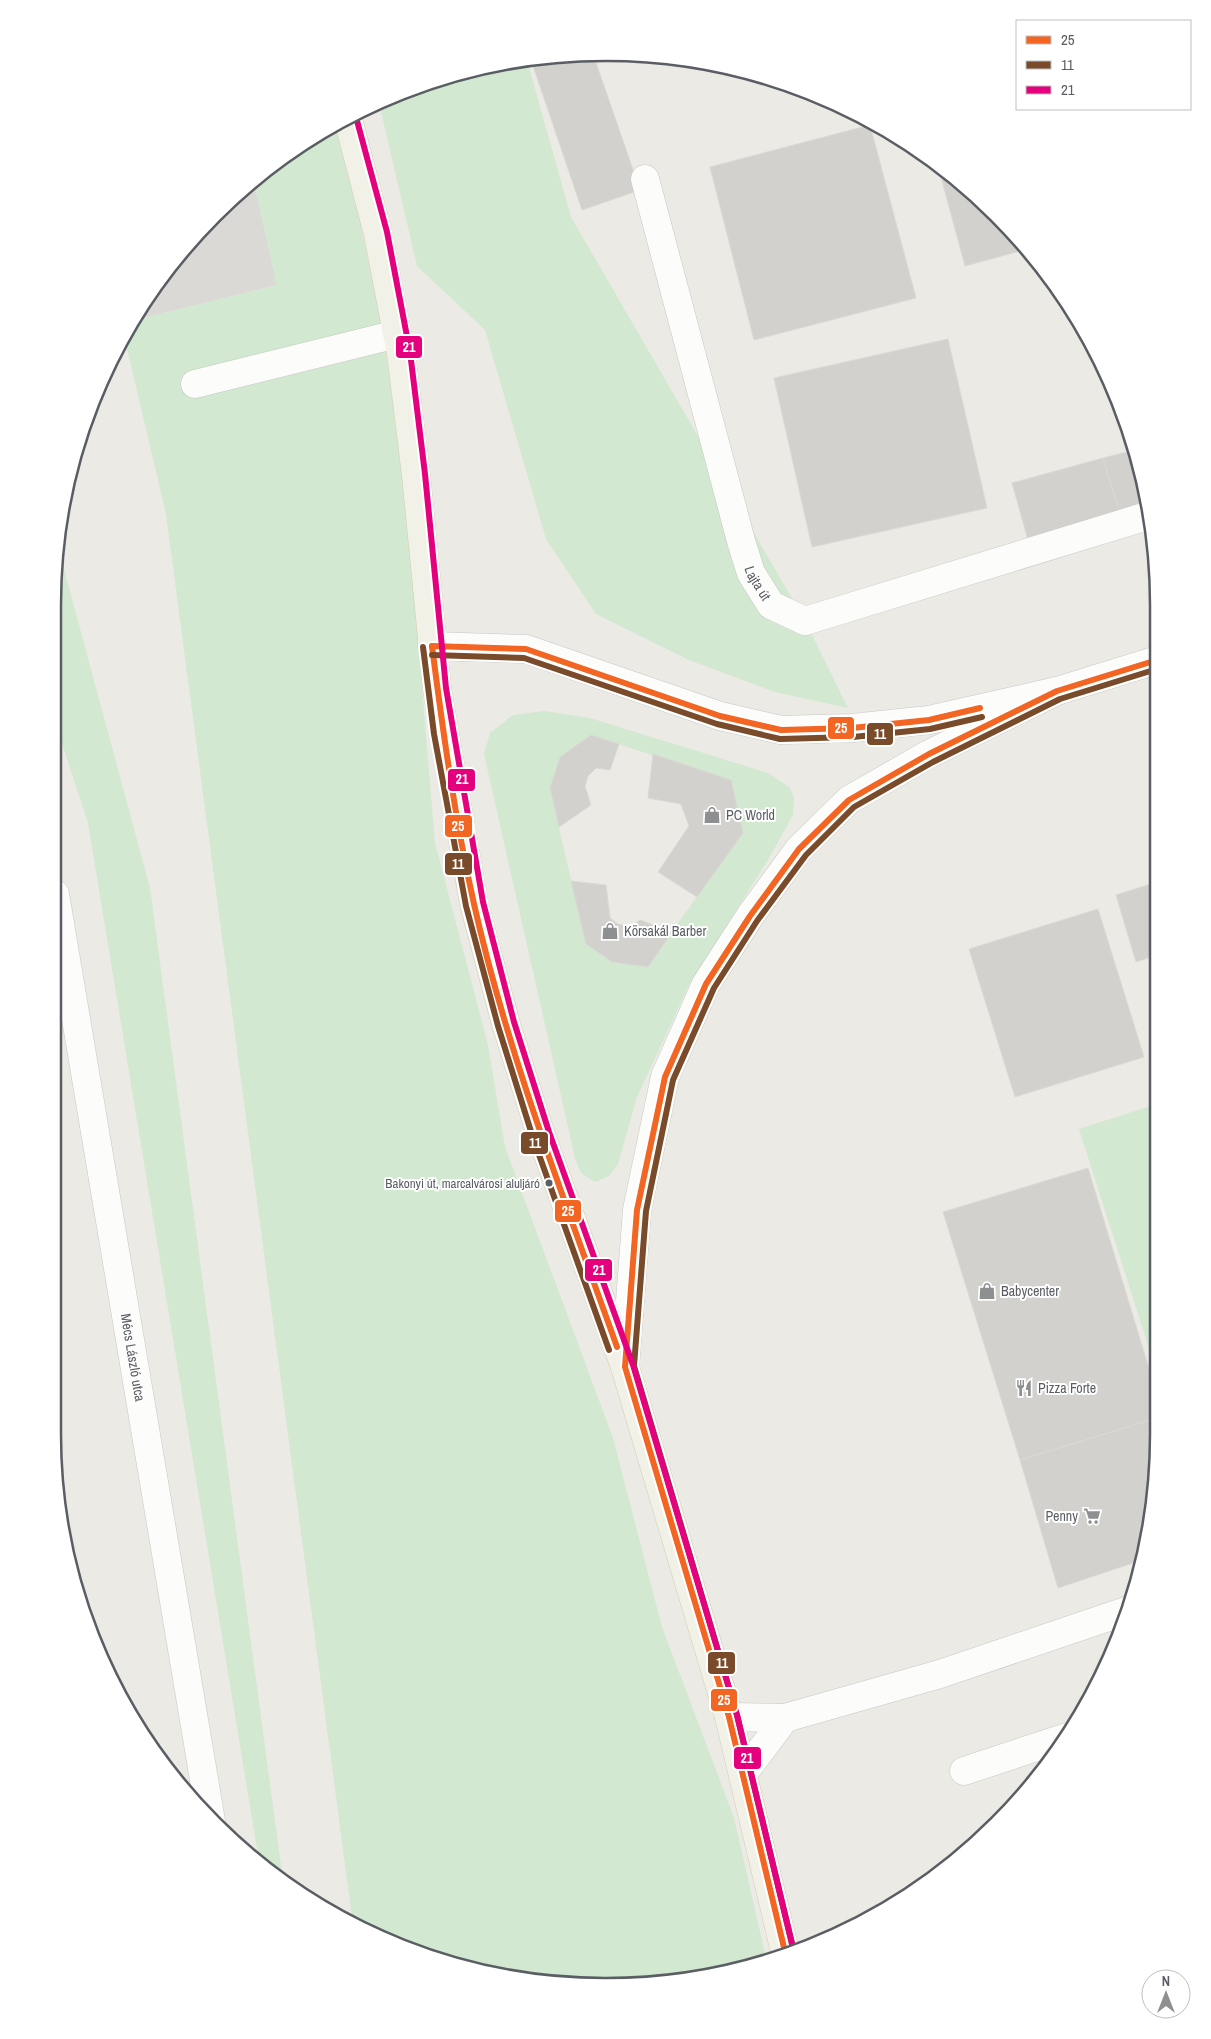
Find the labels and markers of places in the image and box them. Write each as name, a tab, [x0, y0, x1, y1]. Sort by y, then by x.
shop icon: PC World	[702, 805, 722, 825]
place label: PC World	[726, 806, 775, 824]
shop icon: Körsakál Barber	[600, 921, 620, 941]
place label: Körsakál Barber	[624, 922, 706, 940]
place label: Bakonyi út, marcalvárosi aluljáró	[385, 1175, 540, 1192]
marker: Bakonyi út, marcalvárosi aluljáró	[544, 1178, 554, 1188]
shop icon: Babycenter	[977, 1281, 997, 1301]
place label: Babycenter	[1001, 1282, 1059, 1300]
restaurant icon: Pizza Forte	[1014, 1378, 1034, 1398]
place label: Pizza Forte	[1038, 1379, 1096, 1397]
supermarket icon: Penny	[1082, 1506, 1102, 1526]
place label: Penny	[1045, 1507, 1078, 1525]

